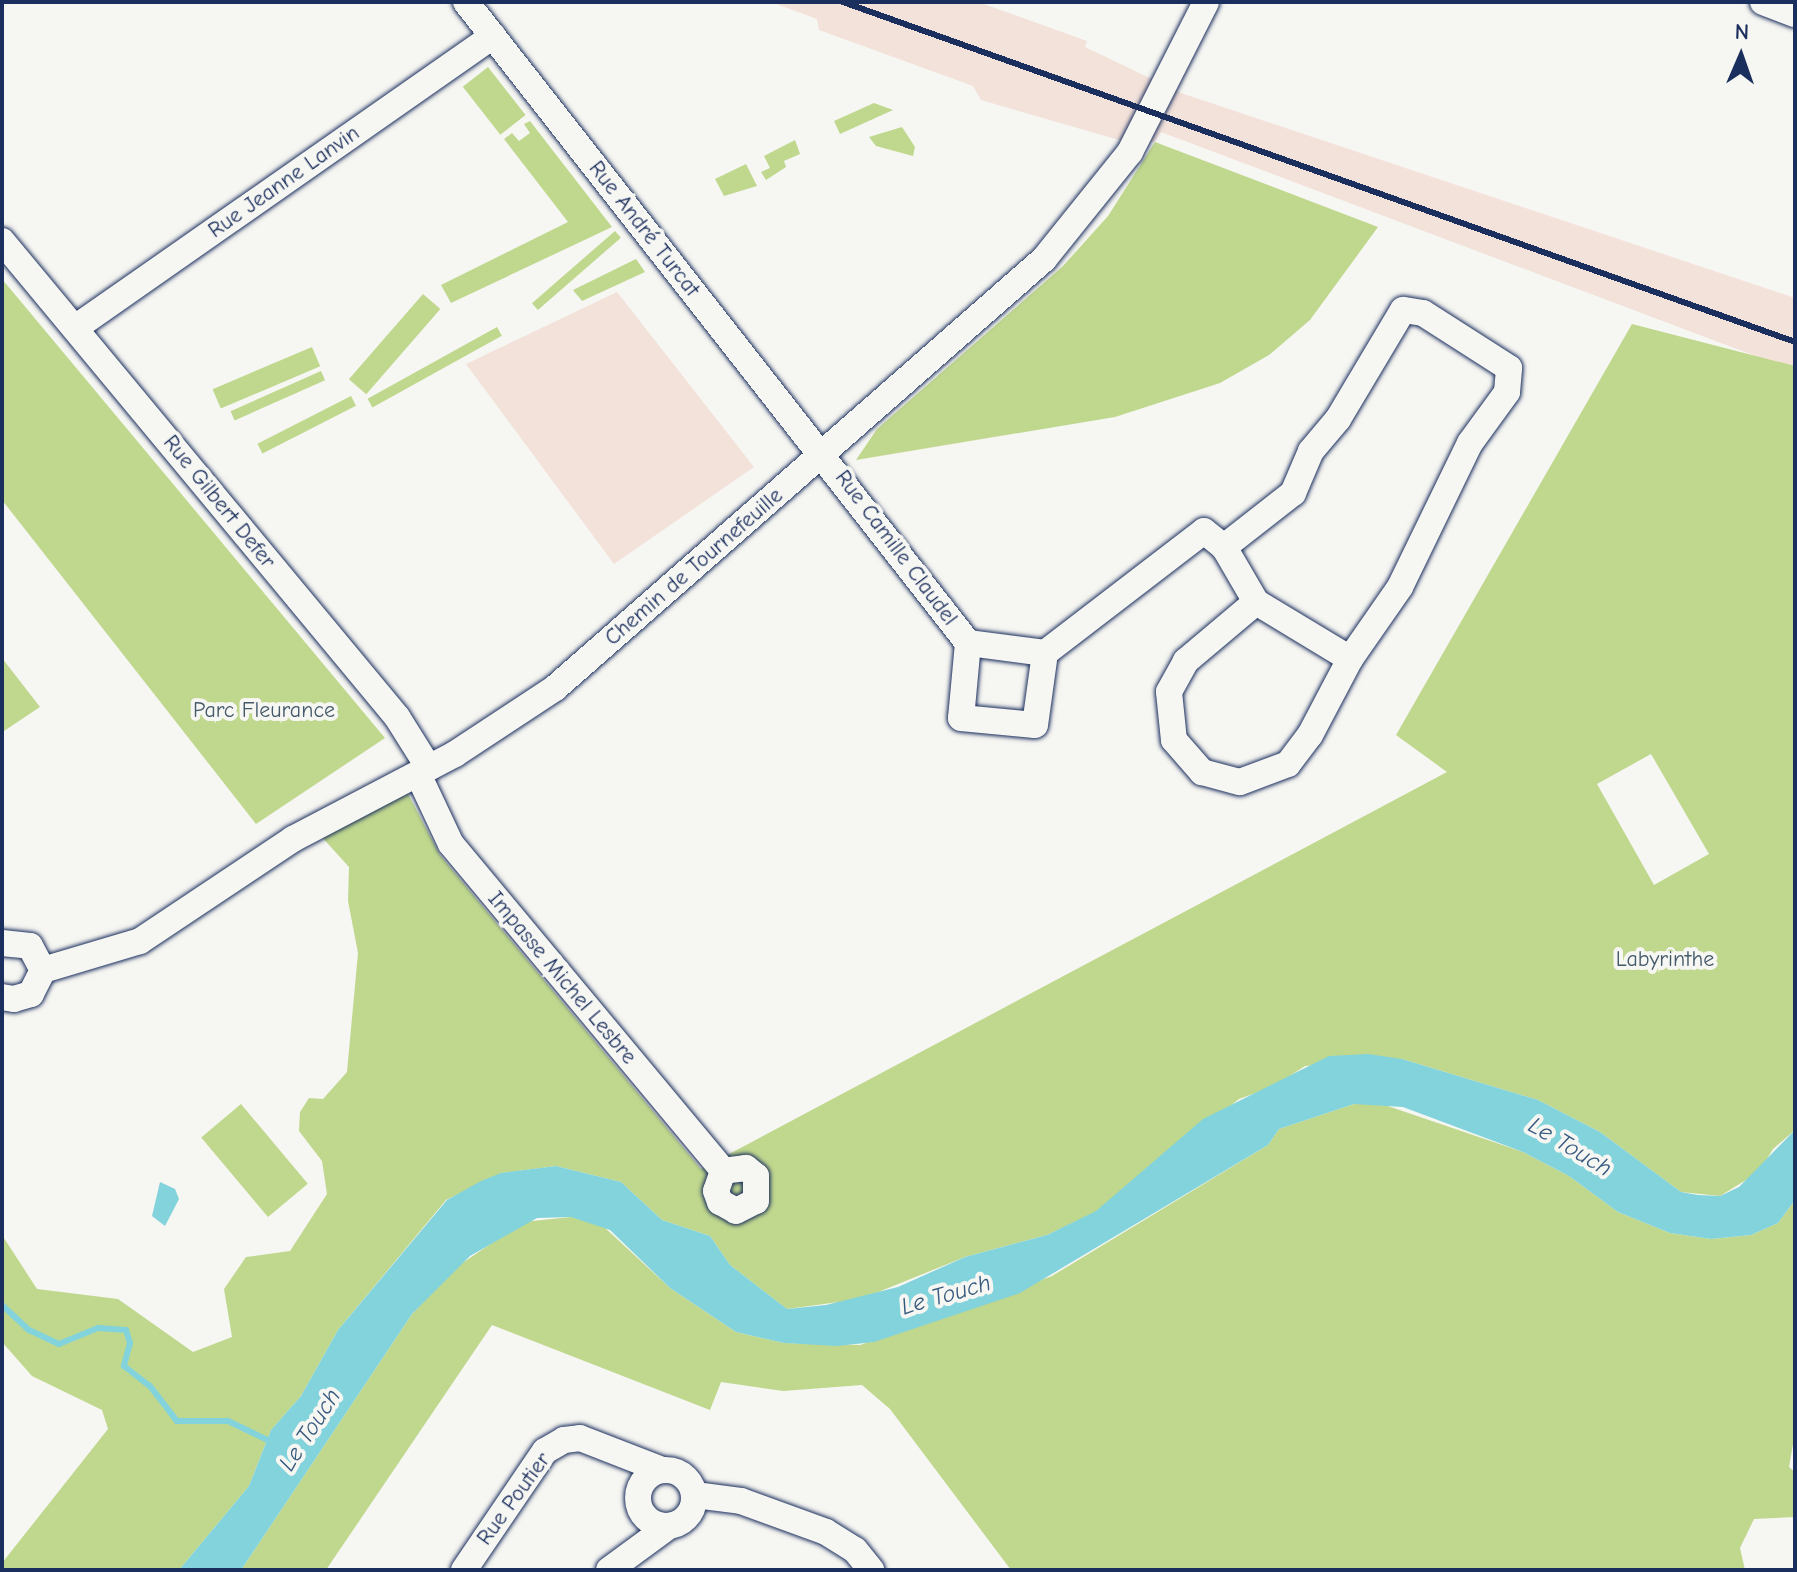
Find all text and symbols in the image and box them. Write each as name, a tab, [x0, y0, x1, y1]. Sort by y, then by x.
north arrow	[1701, 16, 1781, 96]
text: N	[1734, 19, 1749, 45]
street label: Rue Jeanne Lanvin	[203, 120, 365, 244]
street label: Rue André Turcat	[583, 156, 705, 302]
street label: Rue Gilbert Defer	[157, 430, 281, 574]
street label: Rue Camille Claudel	[829, 465, 963, 631]
street label: Chemin de Tournefeuille	[600, 483, 788, 651]
park label: Parc Fleurance	[193, 698, 335, 724]
street label: Impasse Michel Lesbre	[482, 886, 642, 1070]
park label: Labyrinthe	[1616, 947, 1714, 973]
water label: Le Touch	[1523, 1111, 1617, 1183]
water label: Le Touch	[898, 1268, 994, 1322]
water label: Le Touch	[273, 1384, 347, 1476]
street label: Rue Poutier	[472, 1448, 556, 1550]

